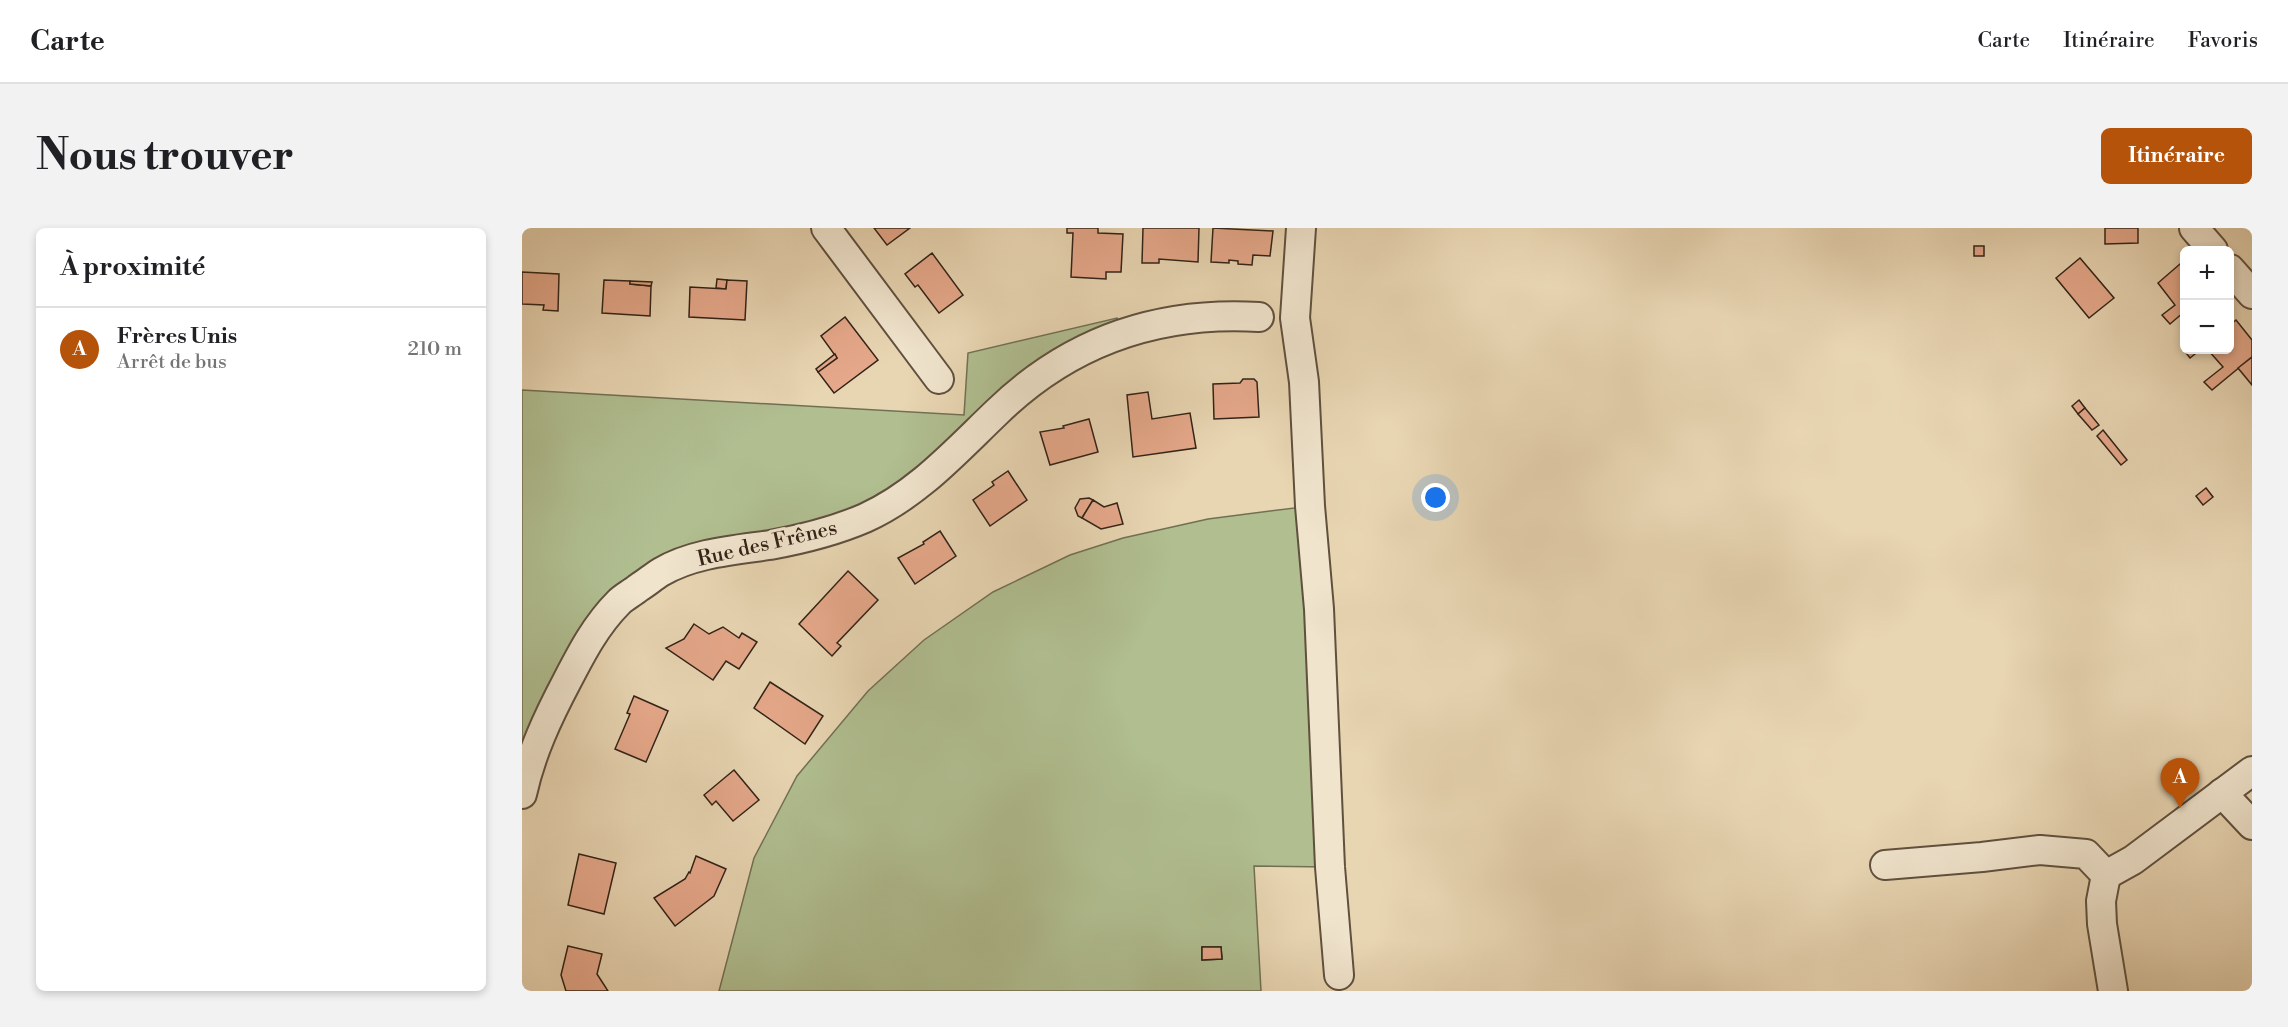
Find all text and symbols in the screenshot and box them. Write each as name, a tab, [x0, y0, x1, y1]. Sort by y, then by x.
text: Carte	[30, 24, 105, 59]
text: Carte	[1978, 28, 2030, 54]
text: Itinéraire	[2063, 28, 2155, 54]
text: Favoris	[2188, 28, 2258, 54]
button: Itinéraire	[2101, 128, 2252, 184]
text: Nous trouver	[36, 130, 294, 183]
map controls	[2180, 246, 2234, 354]
button: +	[2180, 246, 2234, 300]
text: À proximité	[60, 251, 205, 283]
button: −	[2180, 300, 2234, 354]
text: Frères Unis	[117, 323, 237, 350]
text: A	[72, 337, 87, 362]
text: 210 m	[407, 337, 462, 362]
text: Arrêt de bus	[117, 350, 227, 375]
your location	[1421, 483, 1450, 512]
street label: Rue des Frênes	[695, 515, 840, 573]
pin: A	[2160, 758, 2200, 808]

